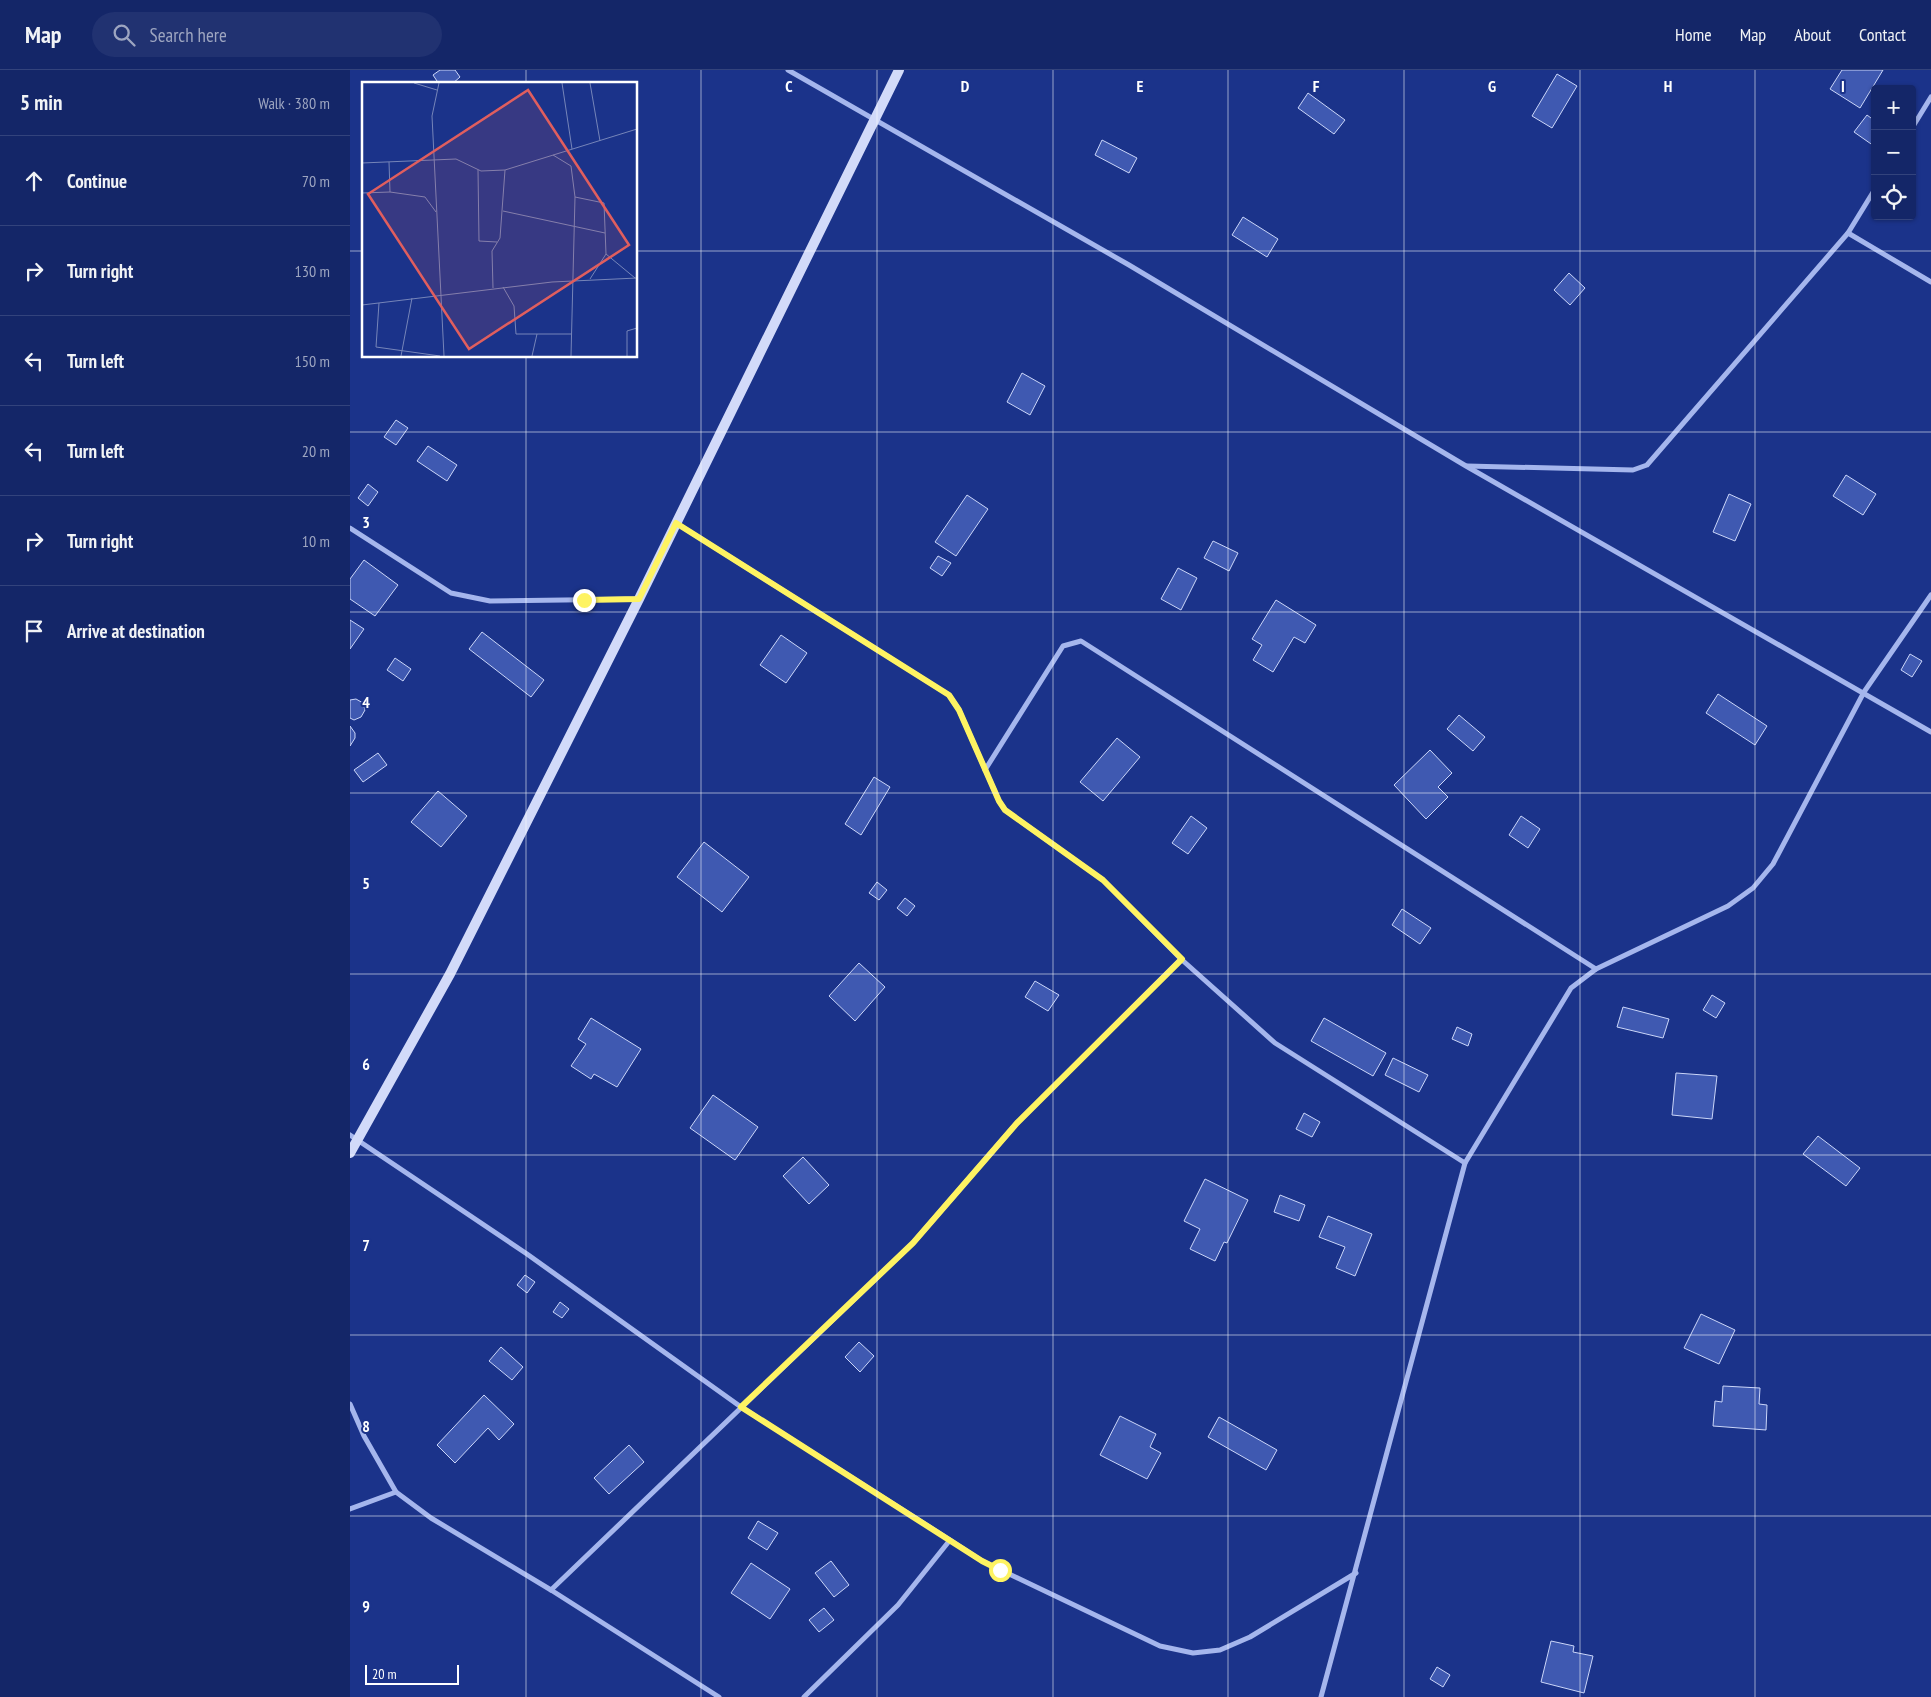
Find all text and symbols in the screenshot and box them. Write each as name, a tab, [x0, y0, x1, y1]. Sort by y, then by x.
search box	[92, 12, 442, 57]
text: Map	[25, 19, 62, 50]
icon: search	[110, 21, 138, 49]
text: Search here	[150, 23, 227, 47]
text: Home	[1675, 23, 1712, 46]
text: Map	[1740, 23, 1766, 46]
text: About	[1794, 23, 1831, 46]
text: Contact	[1859, 23, 1906, 46]
text: C	[785, 76, 793, 96]
text: D	[961, 76, 970, 96]
text: E	[1137, 76, 1144, 96]
text: F	[1313, 76, 1320, 96]
text: G	[1488, 76, 1496, 96]
text: H	[1664, 76, 1672, 96]
text: I	[1841, 76, 1845, 96]
inset map	[362, 82, 638, 358]
map controls	[1871, 85, 1916, 220]
button: +	[1871, 85, 1916, 130]
text: 5 min	[20, 89, 62, 116]
text: Walk · 380 m	[258, 93, 330, 113]
button: −	[1871, 130, 1916, 175]
icon: ahead	[20, 167, 48, 195]
text: Continue	[67, 169, 127, 193]
text: 70 m	[302, 171, 330, 191]
button: locate	[1871, 175, 1916, 220]
icon: right	[20, 257, 48, 285]
text: Turn right	[67, 259, 133, 283]
text: 130 m	[295, 261, 330, 281]
icon: left	[20, 347, 48, 375]
text: Turn left	[67, 349, 124, 373]
text: 150 m	[295, 351, 330, 371]
icon: left	[20, 437, 48, 465]
text: Turn left	[67, 439, 124, 463]
text: 20 m	[302, 441, 330, 461]
text: 3	[362, 512, 370, 532]
icon: right	[20, 527, 48, 555]
text: Turn right	[67, 529, 133, 553]
text: 10 m	[302, 531, 330, 551]
route end	[573, 589, 596, 612]
icon: arrive	[20, 617, 48, 645]
text: Arrive at destination	[67, 619, 205, 643]
text: 4	[362, 692, 370, 712]
text: 5	[362, 873, 370, 893]
text: 6	[362, 1054, 370, 1074]
text: 7	[362, 1235, 370, 1255]
text: 8	[362, 1416, 370, 1436]
route start	[989, 1559, 1012, 1582]
text: 9	[362, 1596, 370, 1616]
scale bar	[365, 1662, 459, 1685]
text: 20 m	[372, 1665, 397, 1683]

